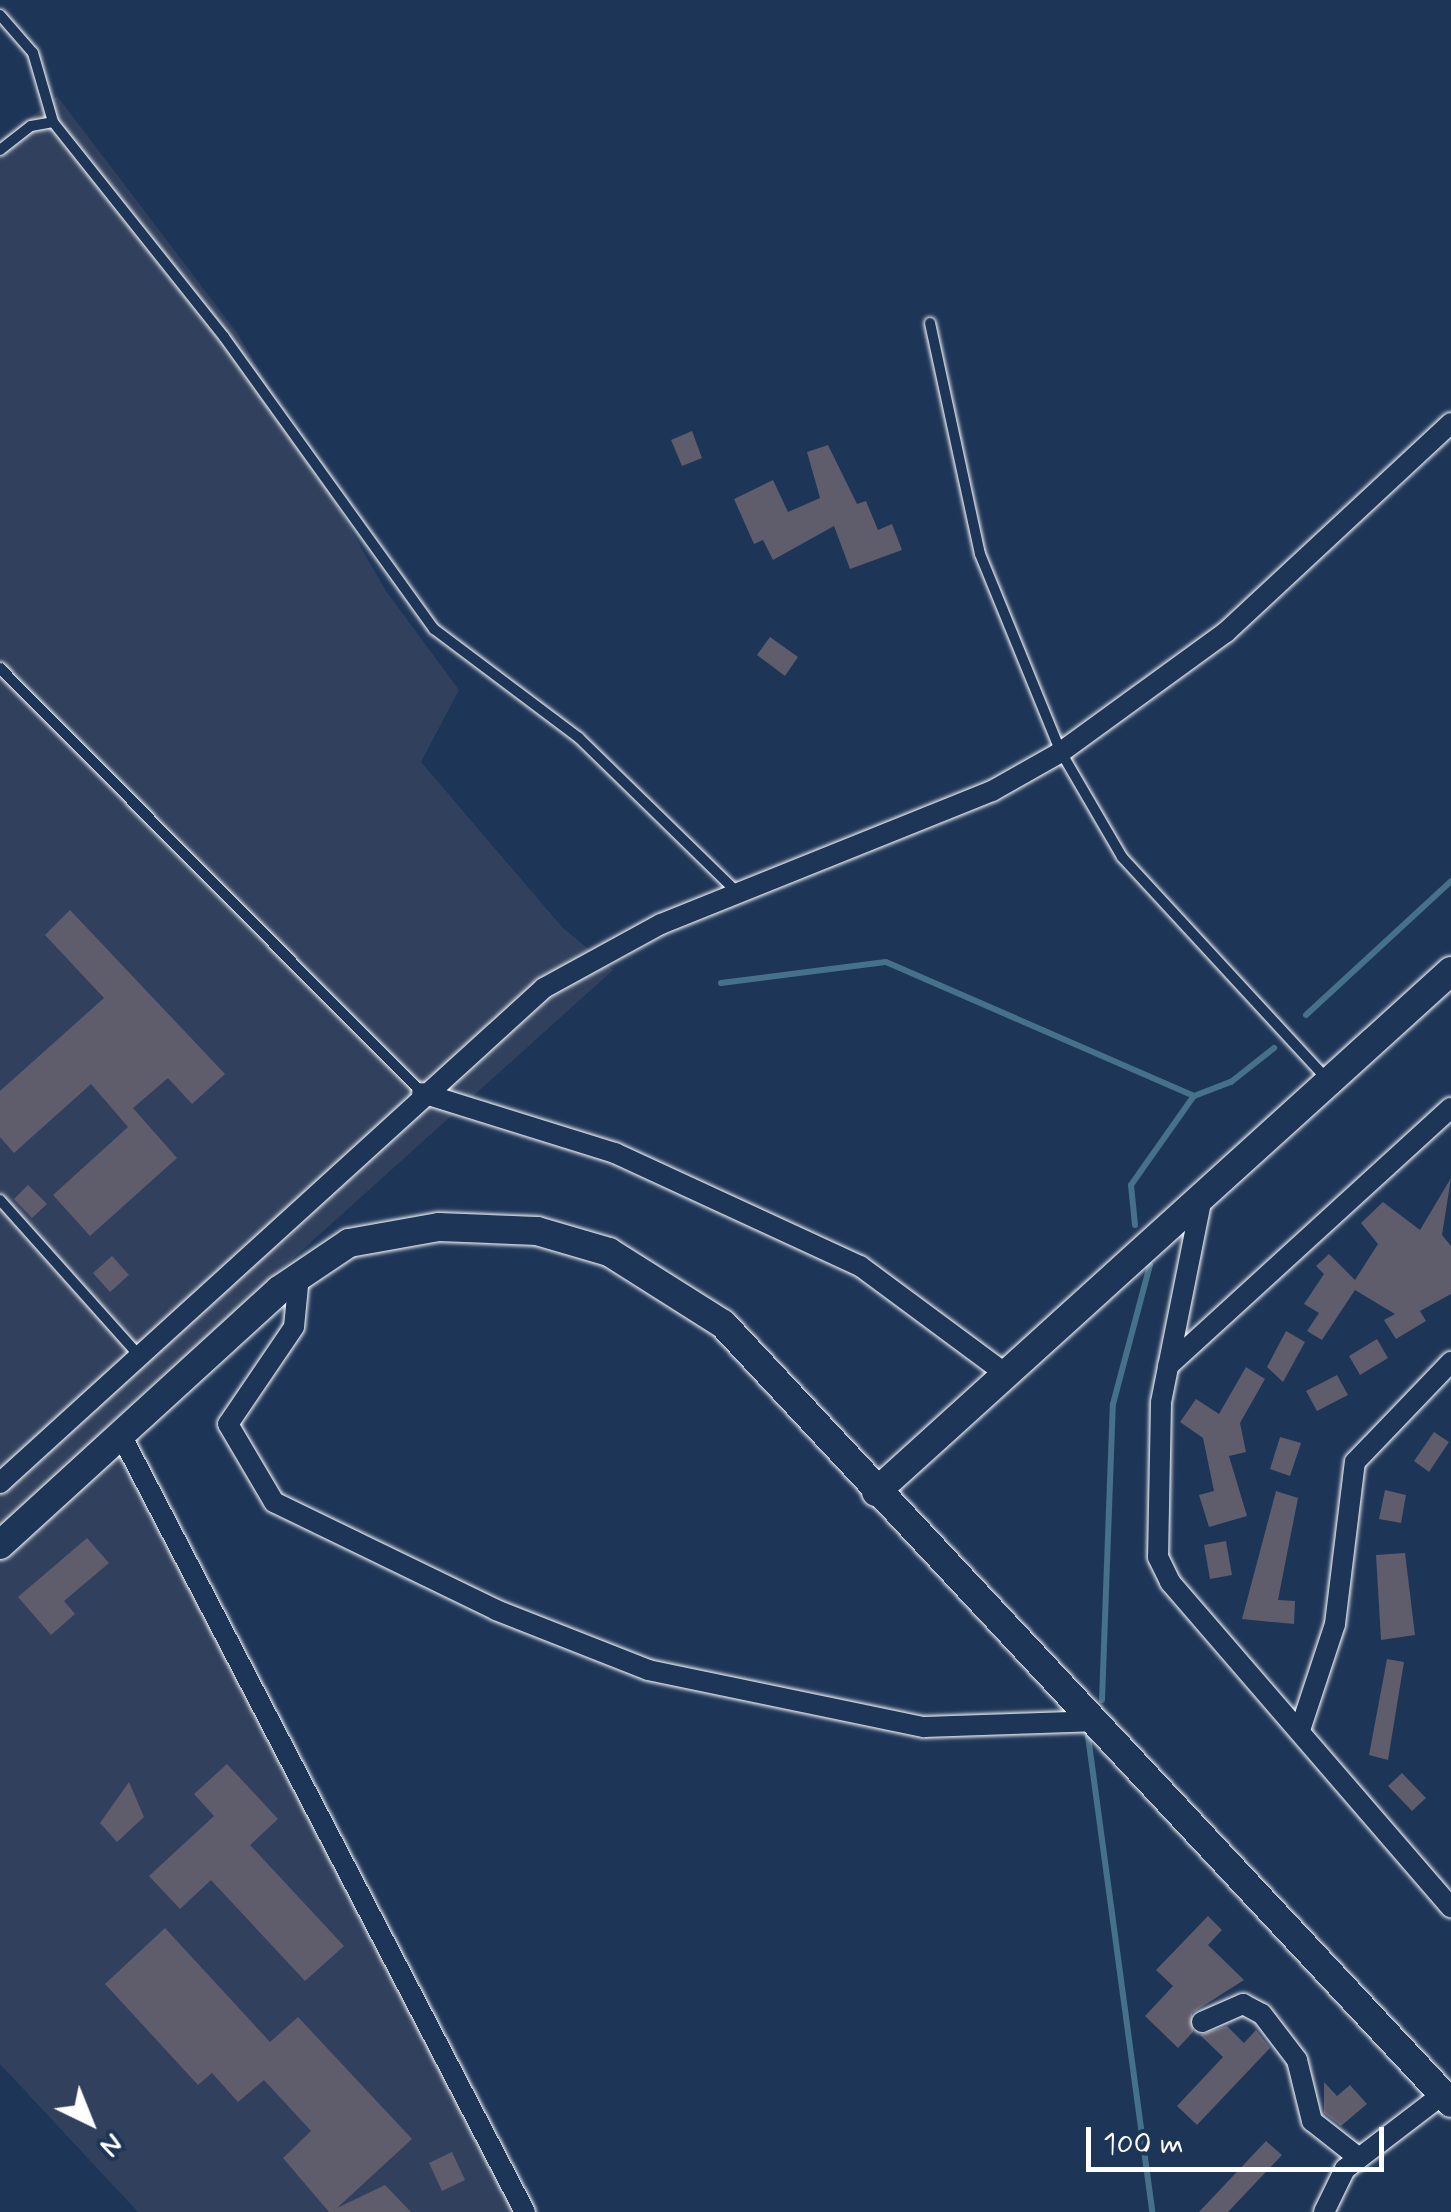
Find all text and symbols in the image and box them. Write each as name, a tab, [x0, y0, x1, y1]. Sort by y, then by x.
north arrow	[40, 2072, 140, 2172]
scale bar	[1091, 2107, 1388, 2169]
text: N	[91, 2124, 130, 2164]
text: 100 m	[1103, 2125, 1184, 2164]

